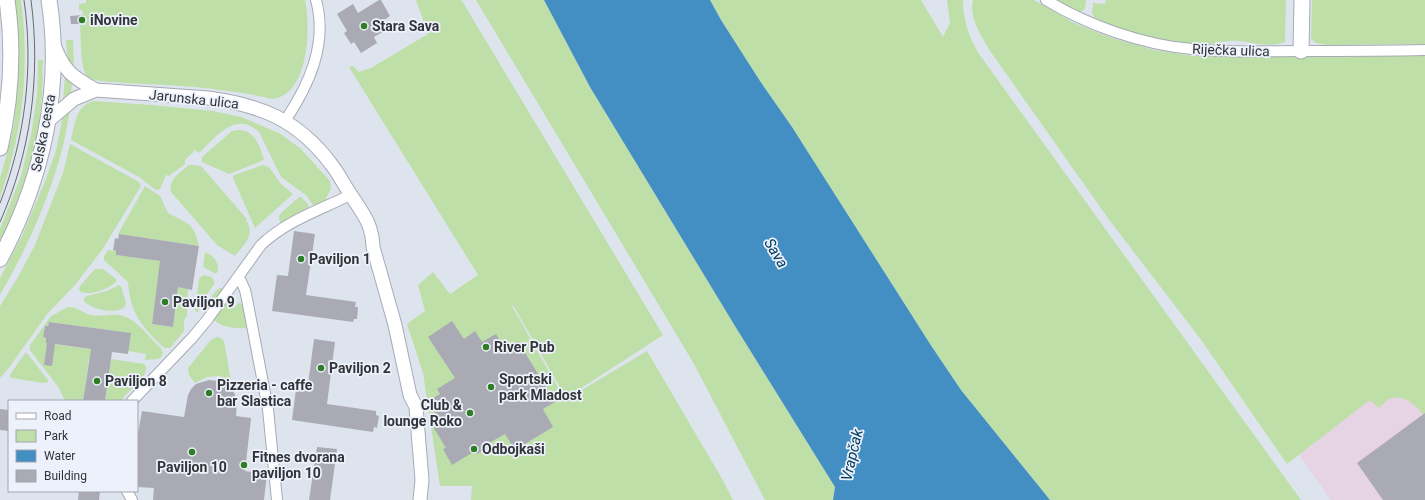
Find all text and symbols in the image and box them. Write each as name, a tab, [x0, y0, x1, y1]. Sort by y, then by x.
place label: iNovine	[90, 12, 138, 28]
marker: iNovine	[77, 15, 87, 25]
place label: Stara Sava	[372, 18, 440, 34]
marker: Stara Sava	[359, 21, 369, 31]
street label: Riječka ulica	[1192, 41, 1270, 59]
street label: Jarunska ulica	[148, 86, 240, 112]
street label: Selska cesta	[28, 93, 58, 173]
water label: Sava	[760, 235, 792, 271]
place label: Paviljon 1	[309, 251, 371, 267]
marker: Paviljon 1	[296, 254, 306, 264]
place label: Paviljon 9	[173, 294, 235, 310]
marker: Paviljon 9	[160, 297, 170, 307]
place label: River Pub	[494, 339, 555, 355]
marker: River Pub	[481, 342, 491, 352]
place label: Paviljon 2	[329, 360, 391, 376]
marker: Paviljon 2	[316, 363, 326, 373]
place label: Sportski park Mladost	[499, 371, 582, 403]
place label: Paviljon 8	[105, 373, 167, 389]
marker: Paviljon 8	[92, 376, 102, 386]
place label: Pizzeria - caffe bar Slastica	[217, 377, 313, 409]
marker: Sportski park Mladost	[486, 382, 496, 392]
marker: Pizzeria - caffe bar Slastica	[204, 388, 214, 398]
place label: Club & lounge Roko	[383, 397, 463, 429]
legend	[8, 400, 138, 492]
marker: Club & lounge Roko	[465, 408, 475, 418]
text: Road	[44, 409, 72, 423]
water label: Vrapčak	[837, 427, 867, 483]
text: Park	[44, 429, 69, 443]
place label: Odbojkaši	[482, 441, 545, 457]
marker: Odbojkaši	[469, 444, 479, 454]
marker: Paviljon 10	[187, 447, 197, 457]
text: Water	[44, 449, 75, 463]
place label: Fitnes dvorana paviljon 10	[252, 449, 345, 481]
place label: Paviljon 10	[157, 459, 227, 475]
marker: Fitnes dvorana paviljon 10	[239, 460, 249, 470]
text: Building	[44, 469, 87, 483]

